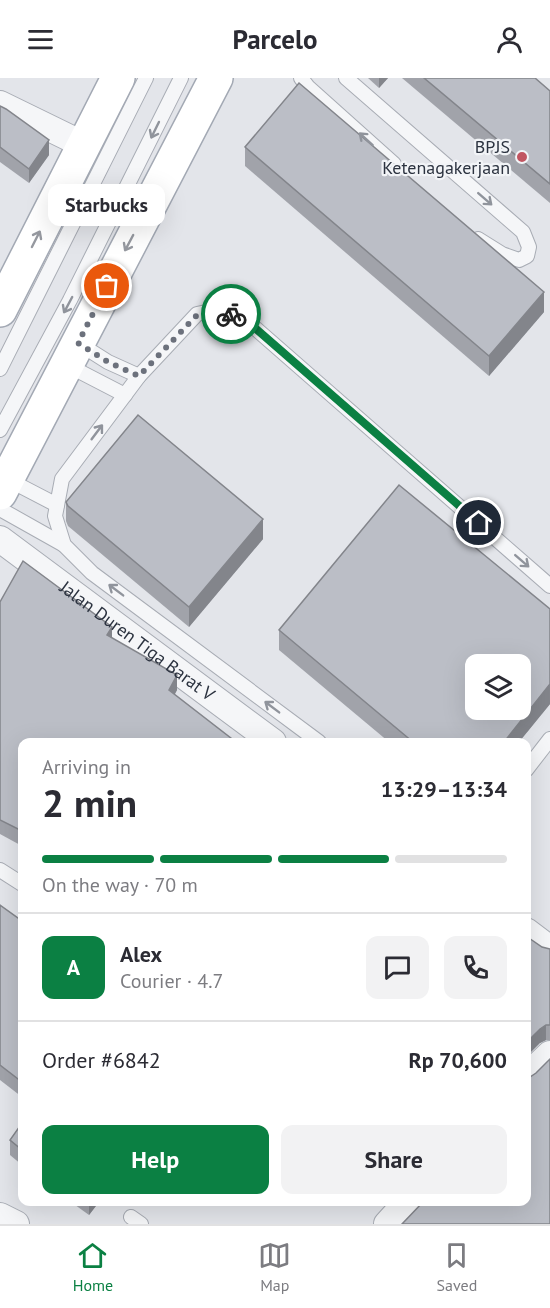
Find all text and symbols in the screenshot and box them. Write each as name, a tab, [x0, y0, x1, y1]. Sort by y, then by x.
text: Parcelo	[233, 22, 317, 56]
icon: menu	[24, 23, 57, 56]
icon: person	[493, 23, 526, 56]
one-way arrow	[148, 121, 160, 139]
one-way arrow	[359, 132, 374, 146]
place label: BPJS Ketenagakerjaan	[382, 135, 510, 179]
marker: BPJS Ketenagakerjaan	[515, 150, 529, 164]
callout: Starbucks	[48, 184, 166, 226]
text: Starbucks	[65, 192, 148, 218]
one-way arrow	[477, 192, 492, 206]
one-way arrow	[31, 231, 42, 249]
one-way arrow	[123, 234, 134, 252]
pin	[81, 260, 132, 311]
icon: bag	[90, 269, 123, 302]
courier	[201, 284, 261, 344]
one-way arrow	[62, 296, 74, 313]
icon: bike	[215, 298, 248, 331]
one-way arrow	[90, 424, 103, 440]
pin	[453, 497, 504, 548]
icon: home	[462, 506, 495, 539]
one-way arrow	[514, 554, 529, 568]
street label: Jalan Duren Tiga Barat V	[55, 575, 220, 706]
one-way arrow	[108, 584, 124, 597]
map controls	[465, 654, 531, 720]
button: layers	[465, 654, 531, 720]
one-way arrow	[264, 701, 280, 714]
text: Arriving in	[42, 754, 131, 780]
text: 13:29–13:34	[381, 775, 507, 803]
text: 2 min	[42, 777, 137, 828]
text: On the way · 70 m	[42, 872, 198, 898]
button: chat	[366, 936, 429, 999]
button: phone	[444, 936, 507, 999]
text: Alex	[120, 940, 162, 968]
text: A	[67, 953, 80, 981]
text: Courier · 4.7	[120, 968, 223, 994]
text: Order #6842	[42, 1046, 161, 1074]
text: Rp 70,600	[408, 1046, 507, 1074]
button: Help	[42, 1125, 269, 1194]
button: Share	[281, 1125, 507, 1194]
tab: Home	[73, 1239, 113, 1295]
tab: Map	[258, 1239, 291, 1295]
tab: Saved	[437, 1239, 477, 1295]

